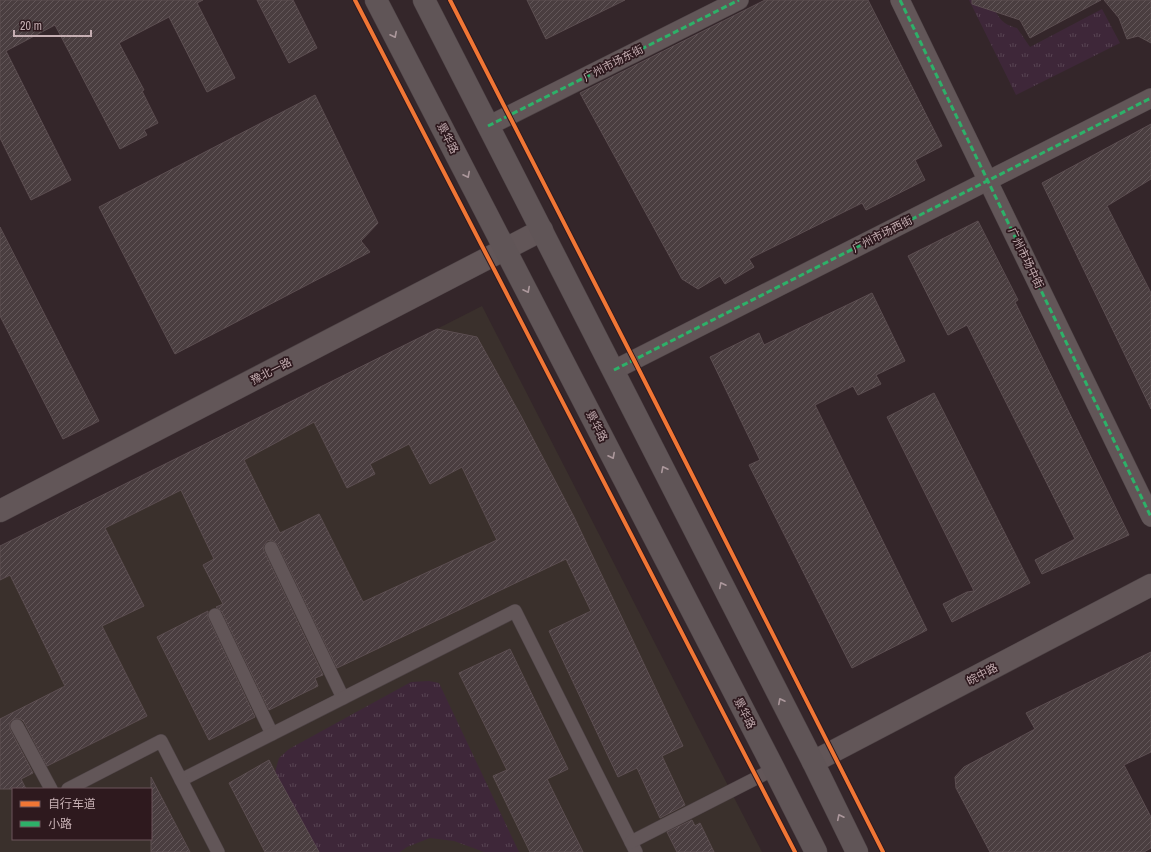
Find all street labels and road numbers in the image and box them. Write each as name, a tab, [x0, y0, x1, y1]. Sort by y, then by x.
street label: 广州市场东街	[580, 42, 646, 84]
street label: 景华路	[434, 120, 462, 156]
street label: 广州市场西街	[849, 213, 915, 255]
street label: 广州市场中街	[1005, 225, 1047, 291]
street label: 豫北一路	[248, 355, 294, 387]
street label: 景华路	[583, 408, 611, 444]
street label: 皖中路	[964, 660, 1000, 688]
street label: 景华路	[731, 695, 759, 731]

